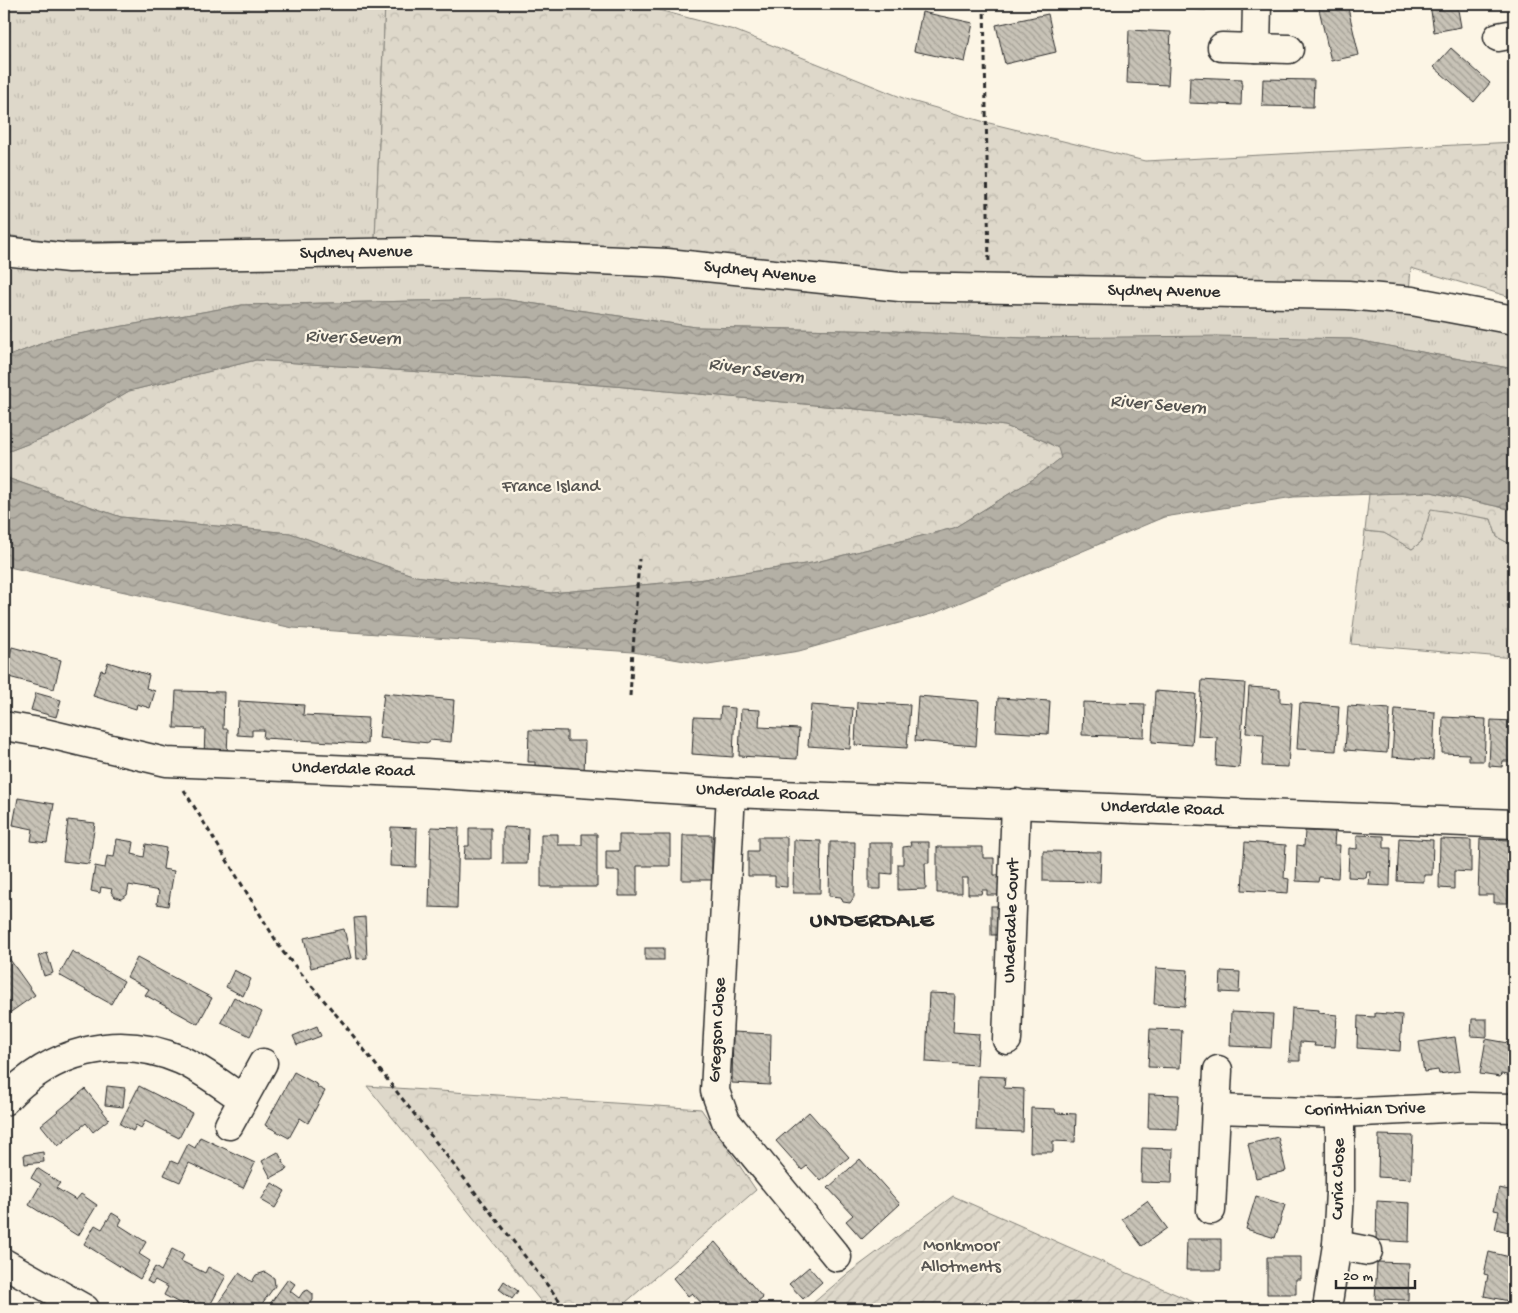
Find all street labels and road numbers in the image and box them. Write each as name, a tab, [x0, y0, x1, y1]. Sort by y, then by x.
street label: Sydney Avenue	[299, 242, 413, 264]
street label: Sydney Avenue	[703, 257, 818, 289]
street label: Sydney Avenue	[1107, 281, 1221, 303]
street label: Underdale Road	[291, 757, 416, 783]
street label: Underdale Road	[695, 779, 820, 807]
street label: Underdale Road	[1100, 796, 1225, 822]
street label: Underdale Court	[999, 857, 1025, 984]
street label: Gregson Close	[705, 976, 731, 1083]
street label: Corinthian Drive	[1304, 1098, 1426, 1122]
street label: Curia Close	[1328, 1137, 1350, 1220]

